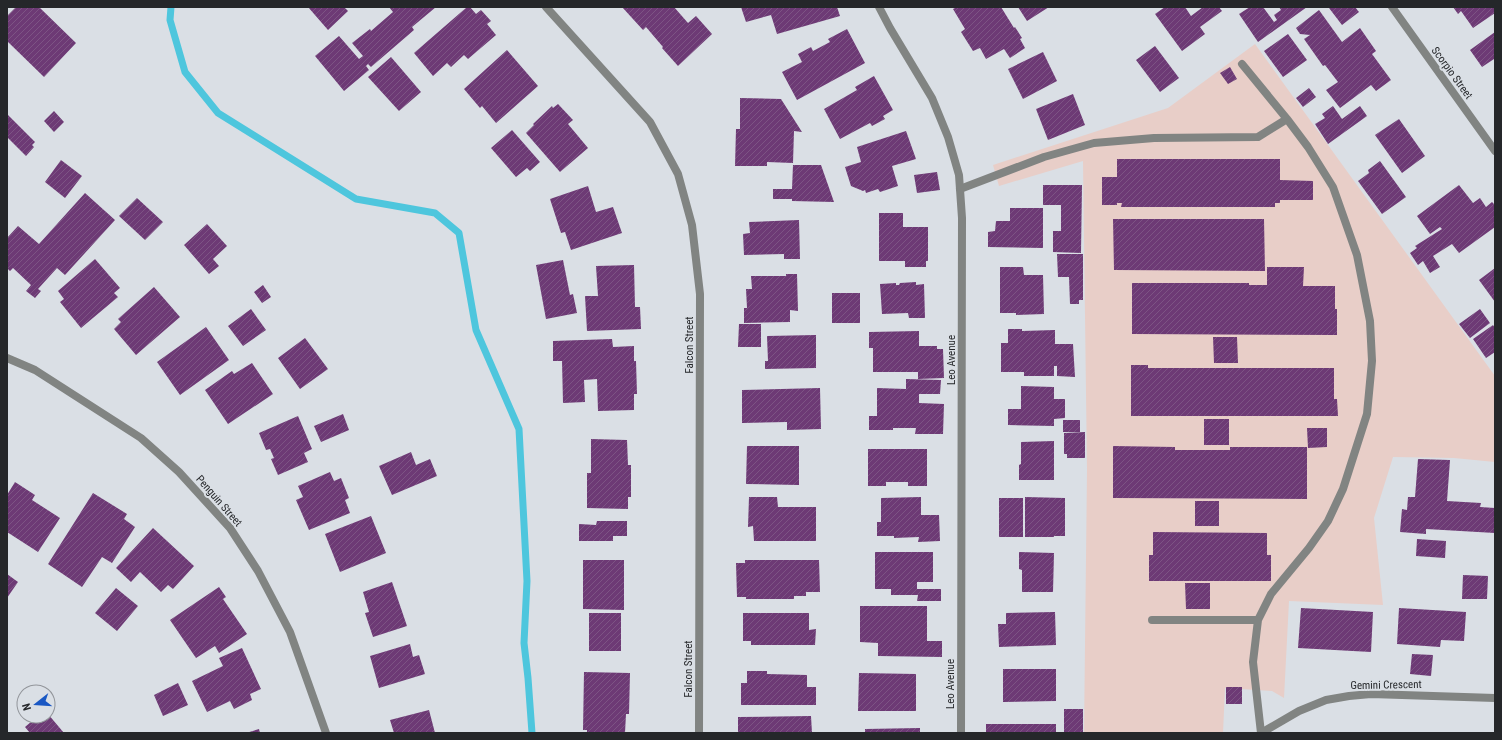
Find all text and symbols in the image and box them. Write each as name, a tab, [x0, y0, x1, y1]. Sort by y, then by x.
street label: Scorpio Street	[1429, 44, 1475, 102]
street label: Falcon Street	[683, 316, 696, 374]
street label: Leo Avenue	[945, 335, 958, 385]
street label: Penguin Street	[193, 473, 245, 529]
street label: Falcon Street	[682, 640, 695, 698]
street label: Leo Avenue	[944, 659, 957, 709]
street label: Gemini Crescent	[1350, 678, 1422, 692]
north arrow	[16, 684, 56, 724]
text: N	[20, 701, 34, 712]

